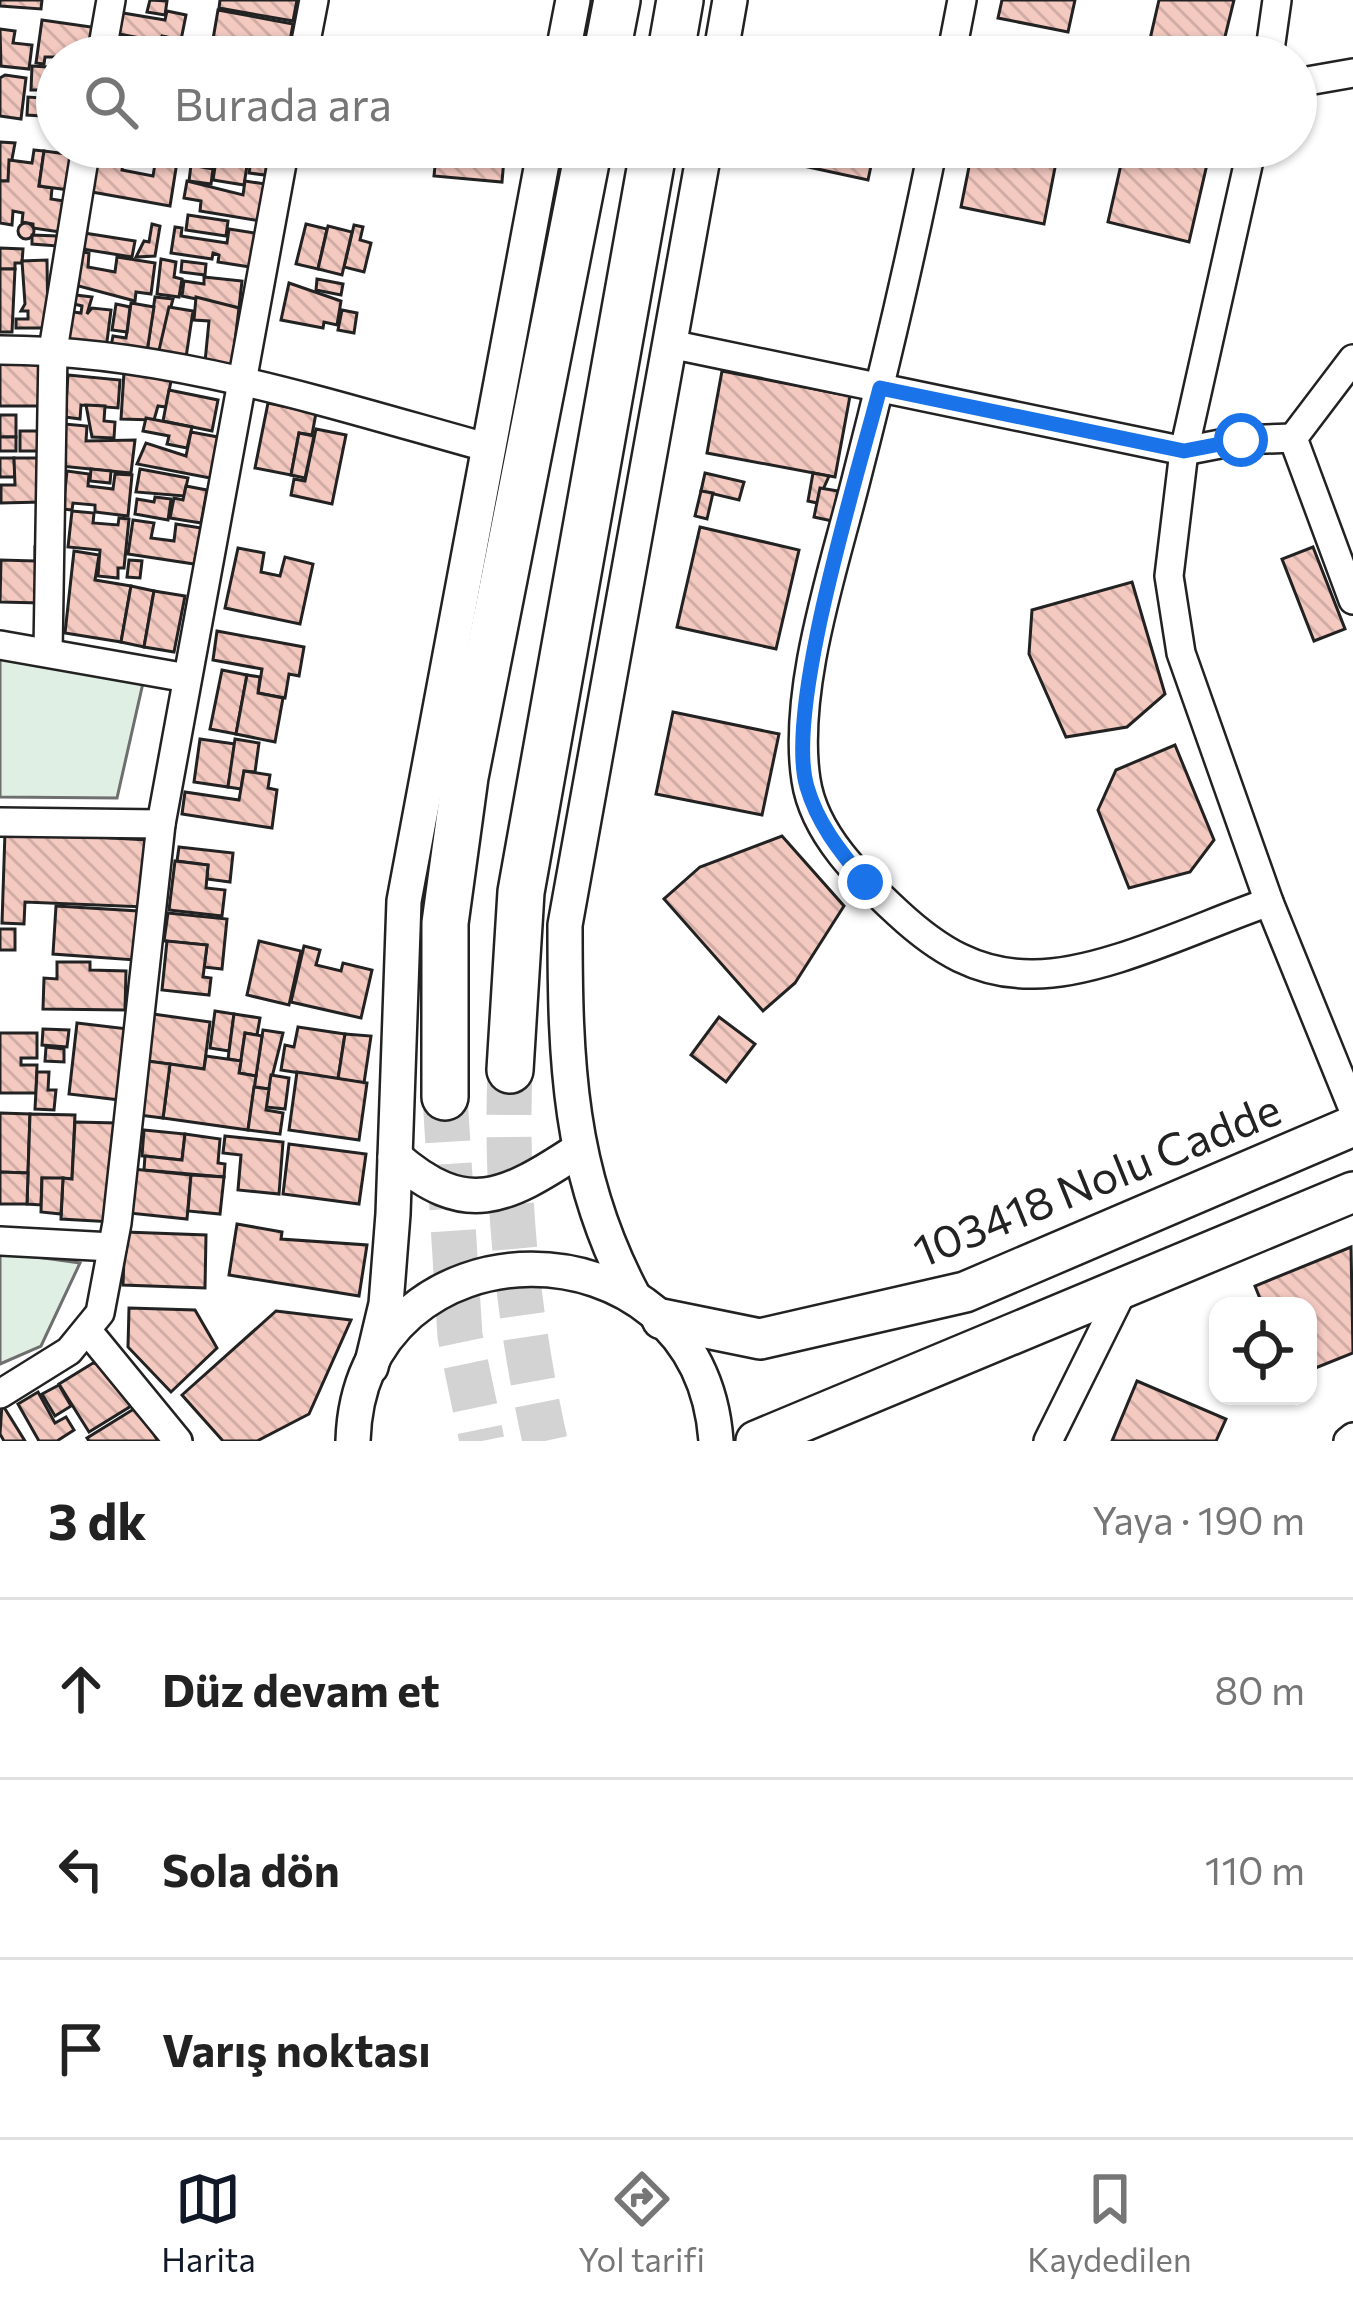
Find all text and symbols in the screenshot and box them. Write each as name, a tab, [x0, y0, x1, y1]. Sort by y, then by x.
search box	[36, 36, 1317, 168]
icon: search	[78, 69, 144, 135]
text: Burada ara	[174, 75, 392, 130]
route start	[1214, 413, 1268, 467]
route end	[838, 855, 892, 909]
street label: 103418 Nolu Cadde	[904, 1079, 1288, 1277]
map controls	[1209, 1297, 1317, 1405]
button: locate	[1209, 1297, 1317, 1405]
text: 3 dk	[48, 1488, 147, 1551]
text: Yaya · 190 m	[1092, 1495, 1305, 1543]
icon: ahead	[48, 1656, 114, 1722]
text: Düz devam et	[162, 1661, 440, 1716]
text: 80 m	[1214, 1665, 1305, 1713]
icon: left	[48, 1836, 114, 1902]
text: Sola dön	[162, 1841, 340, 1896]
text: 110 m	[1205, 1845, 1305, 1893]
icon: arrive	[48, 2016, 114, 2082]
text: Varış noktası	[162, 2021, 431, 2076]
tab: Harita	[161, 2166, 256, 2279]
tab: Yol tarifi	[578, 2166, 705, 2279]
tab: Kaydedilen	[1027, 2166, 1192, 2279]

